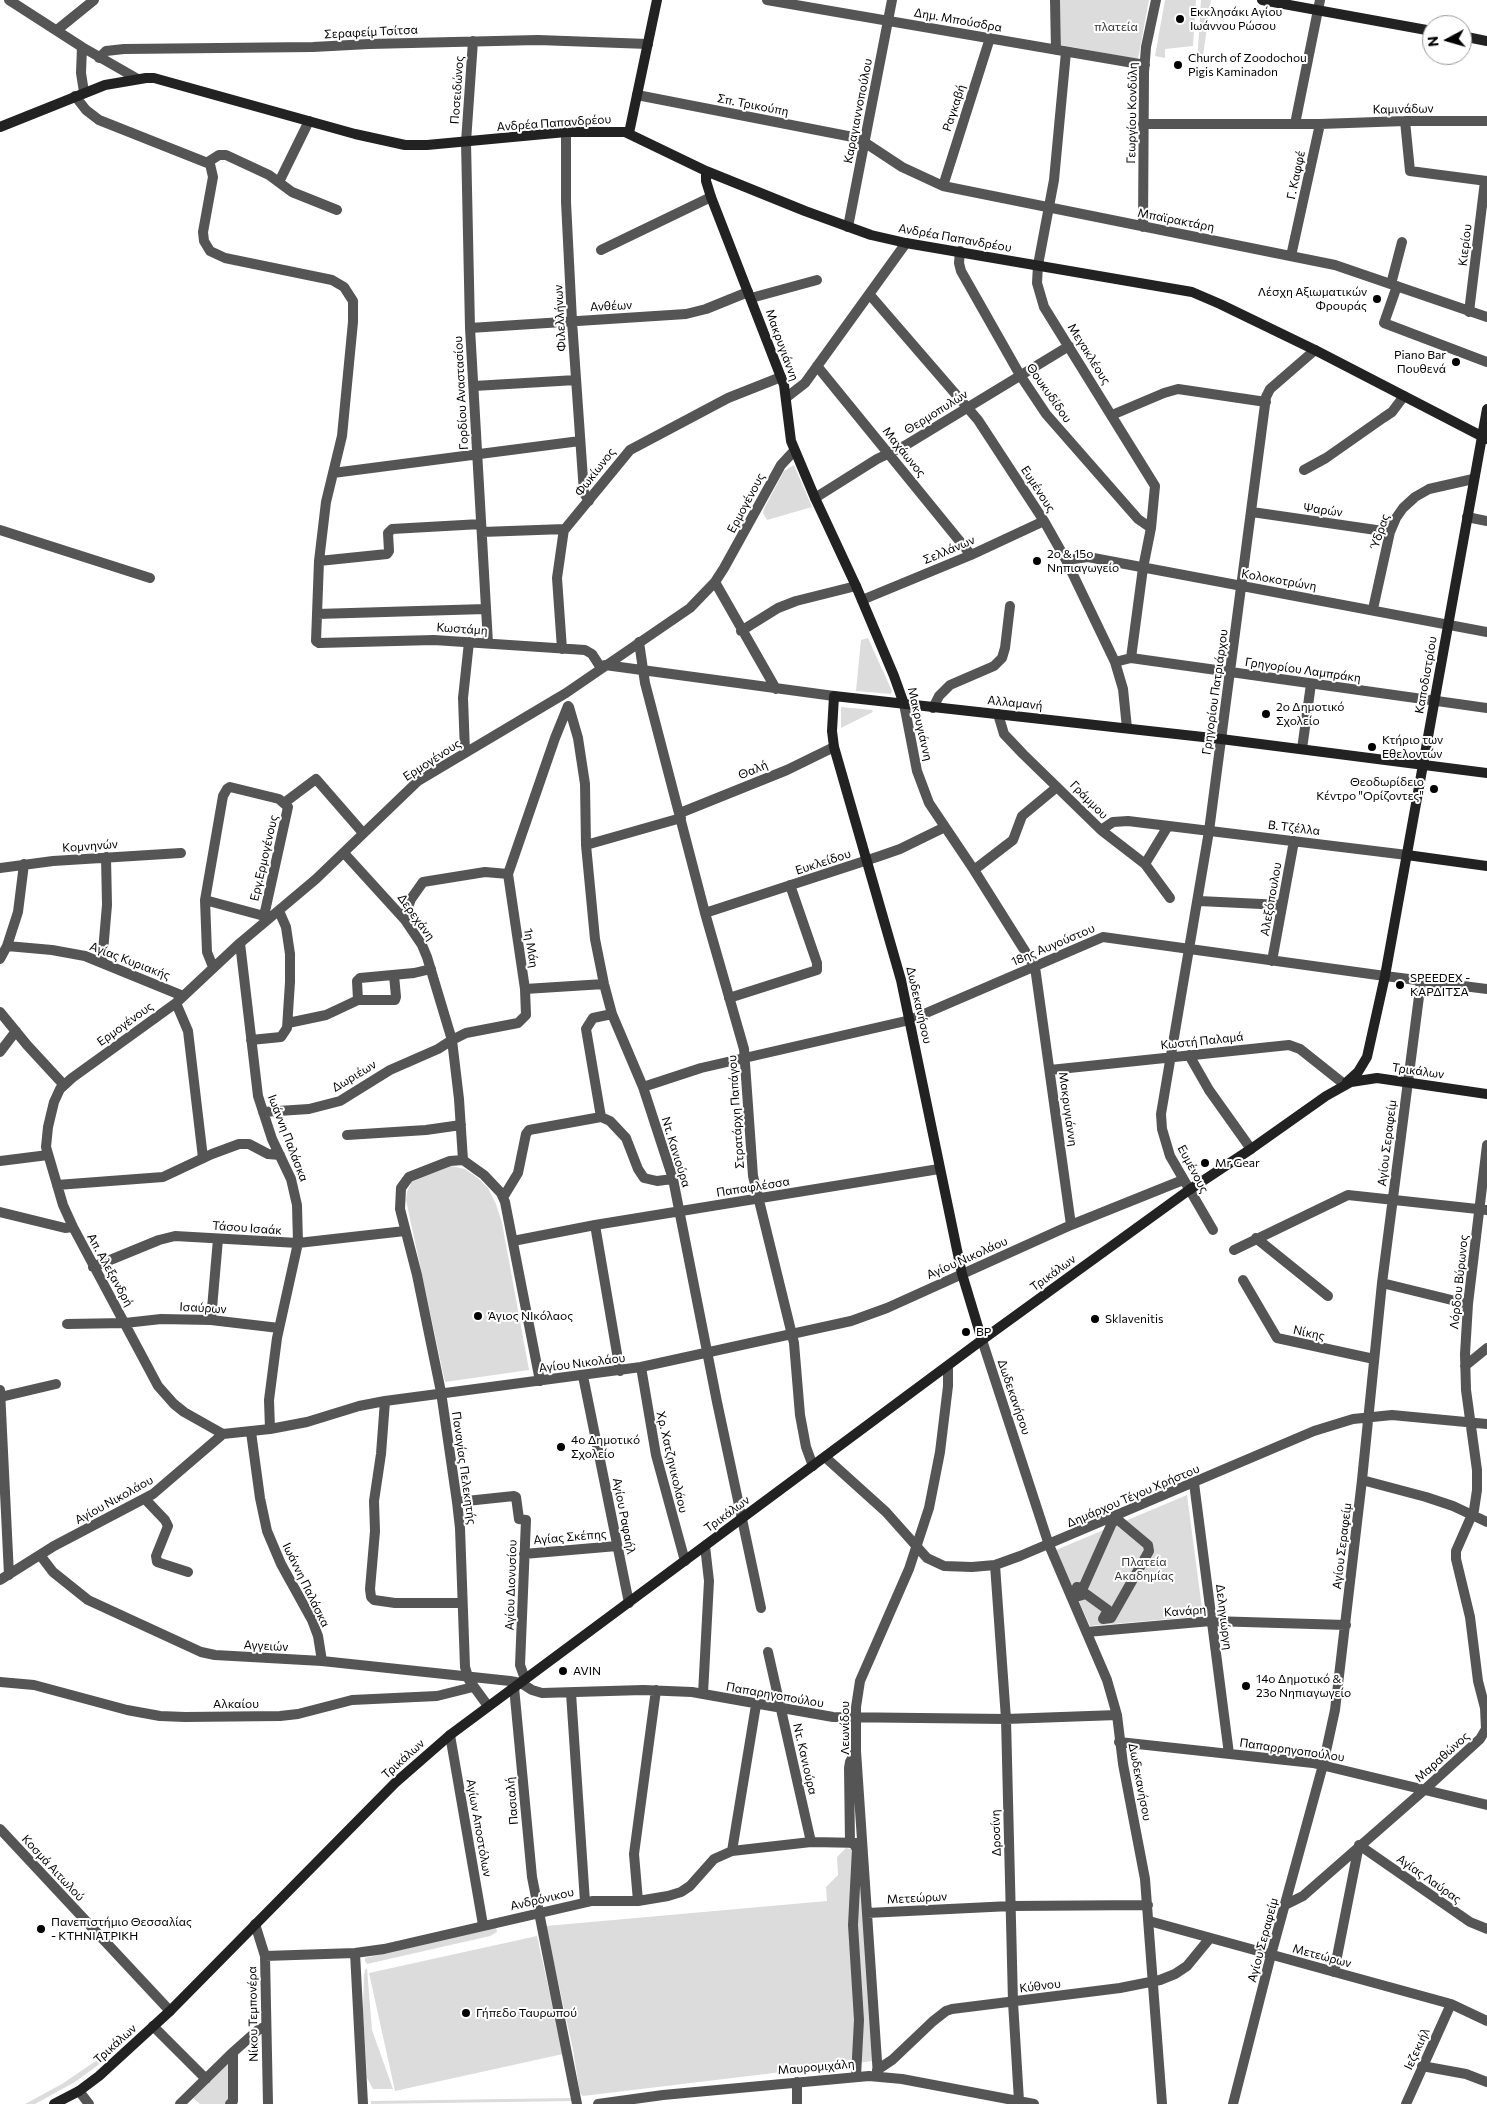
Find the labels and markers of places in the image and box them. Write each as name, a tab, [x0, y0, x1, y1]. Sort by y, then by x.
place label: Εκκλησάκι Αγίου Ιωάννου Ρώσου	[1190, 5, 1282, 33]
marker: Εκκλησάκι Αγίου Ιωάννου Ρώσου	[1174, 13, 1186, 25]
place label: Church of Zoodochou Pigis Kaminadon	[1188, 51, 1307, 79]
marker: Church of Zoodochou Pigis Kaminadon	[1172, 59, 1184, 71]
place label: Λέσχη Αξιωματικών Φρουράς	[1258, 285, 1367, 313]
marker: Λέσχη Αξιωματικών Φρουράς	[1371, 293, 1383, 305]
place label: Piano Bar Πουθενά	[1394, 348, 1446, 376]
marker: Piano Bar Πουθενά	[1450, 356, 1462, 368]
place label: 2ο & 15ο Νηπιαγωγείο	[1047, 547, 1119, 575]
marker: 2ο & 15ο Νηπιαγωγείο	[1031, 555, 1043, 567]
place label: 2ο Δημοτικό Σχολείο	[1276, 700, 1345, 728]
marker: 2ο Δημοτικό Σχολείο	[1260, 708, 1272, 720]
place label: Κτήριο των Εθελοντών	[1382, 733, 1443, 761]
marker: Κτήριο των Εθελοντών	[1366, 741, 1378, 753]
place label: Θεοδωρίδειο Κέντρο "Ορίζοντες"	[1316, 775, 1424, 803]
marker: Θεοδωρίδειο Κέντρο "Ορίζοντες"	[1428, 783, 1440, 795]
place label: SPEEDEX - ΚΑΡΔΙΤΣΑ	[1410, 971, 1470, 999]
marker: SPEEDEX - ΚΑΡΔΙΤΣΑ	[1394, 979, 1406, 991]
place label: Mr Gear	[1215, 1156, 1260, 1170]
marker: Mr Gear	[1199, 1157, 1211, 1169]
place label: Άγιος ΝΙκόλαος	[488, 1309, 573, 1323]
marker: Άγιος ΝΙκόλαος	[472, 1310, 484, 1322]
place label: Sklavenitis	[1105, 1312, 1163, 1326]
marker: Sklavenitis	[1089, 1313, 1101, 1325]
place label: BP	[976, 1325, 991, 1339]
marker: BP	[960, 1326, 972, 1338]
place label: 4ο Δημοτικό Σχολείο	[571, 1433, 640, 1461]
marker: 4ο Δημοτικό Σχολείο	[555, 1441, 567, 1453]
place label: AVIN	[573, 1664, 601, 1678]
marker: AVIN	[557, 1665, 569, 1677]
place label: 14ο Δημοτικό & 23ο Νηπιαγωγείο	[1256, 1672, 1351, 1700]
marker: 14ο Δημοτικό & 23ο Νηπιαγωγείο	[1240, 1680, 1252, 1692]
place label: Πανεπιστήμιο Θεσσαλίας - ΚΤΗΝΙΑΤΡΙΚΗ	[51, 1915, 192, 1943]
marker: Πανεπιστήμιο Θεσσαλίας - ΚΤΗΝΙΑΤΡΙΚΗ	[35, 1923, 47, 1935]
place label: Γήπεδο Ταυρωπού	[476, 2006, 577, 2020]
marker: Γήπεδο Ταυρωπού	[460, 2007, 472, 2019]

